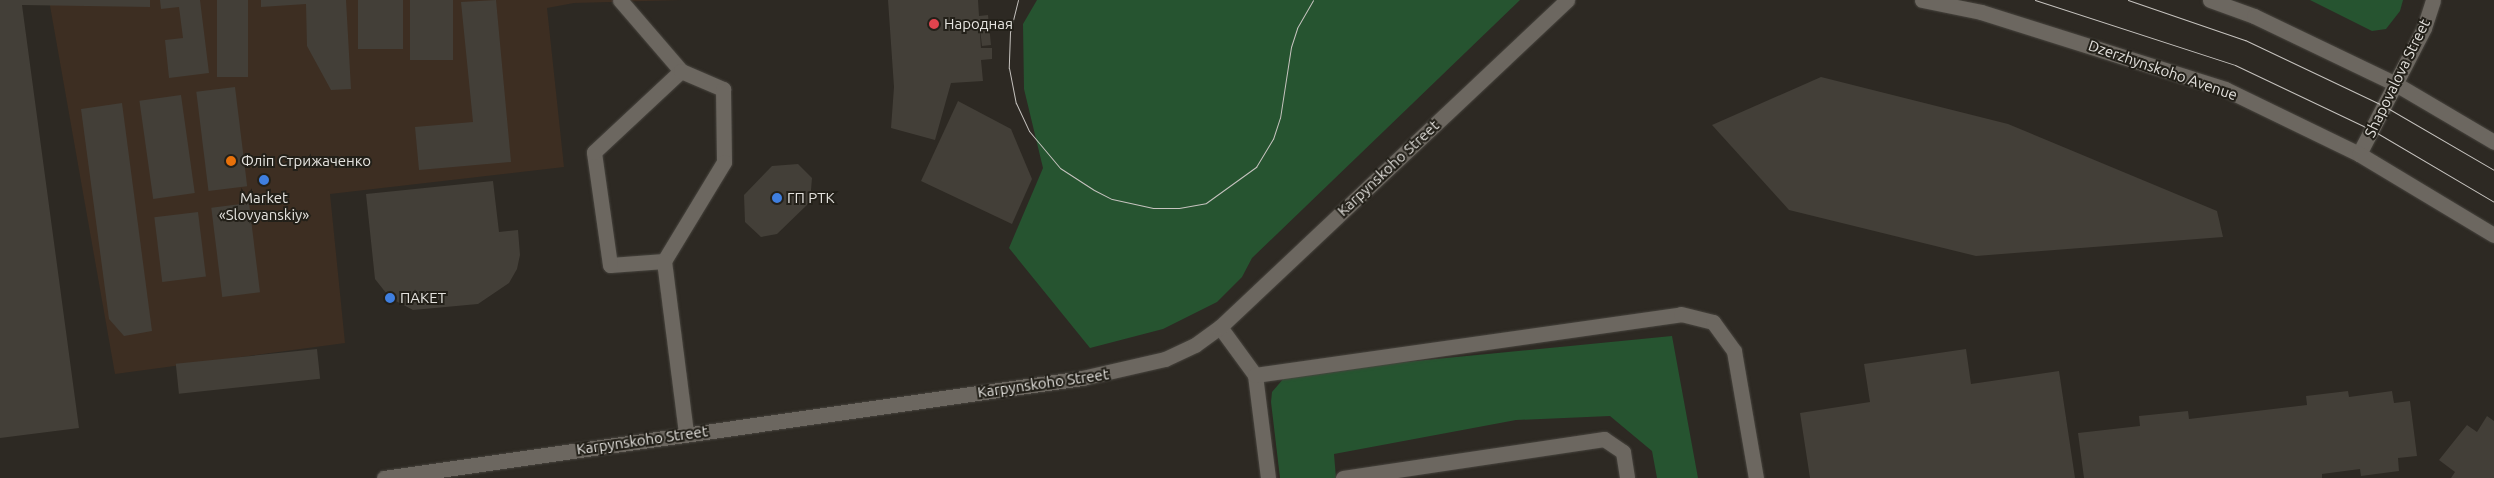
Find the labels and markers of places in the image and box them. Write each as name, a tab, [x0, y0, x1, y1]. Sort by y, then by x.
place label: Народная	[944, 15, 1013, 33]
marker: Народная	[928, 18, 940, 30]
place label: Фліп Стрижаченко	[241, 152, 371, 170]
marker: Фліп Стрижаченко	[225, 155, 237, 167]
marker: Market «Slovyanskiy»	[258, 174, 270, 186]
place label: Market «Slovyanskiy»	[219, 188, 309, 223]
place label: ГП РТК	[787, 189, 835, 207]
marker: ГП РТК	[771, 192, 783, 204]
place label: ПАКЕТ	[400, 289, 446, 307]
marker: ПАКЕТ	[384, 292, 396, 304]

